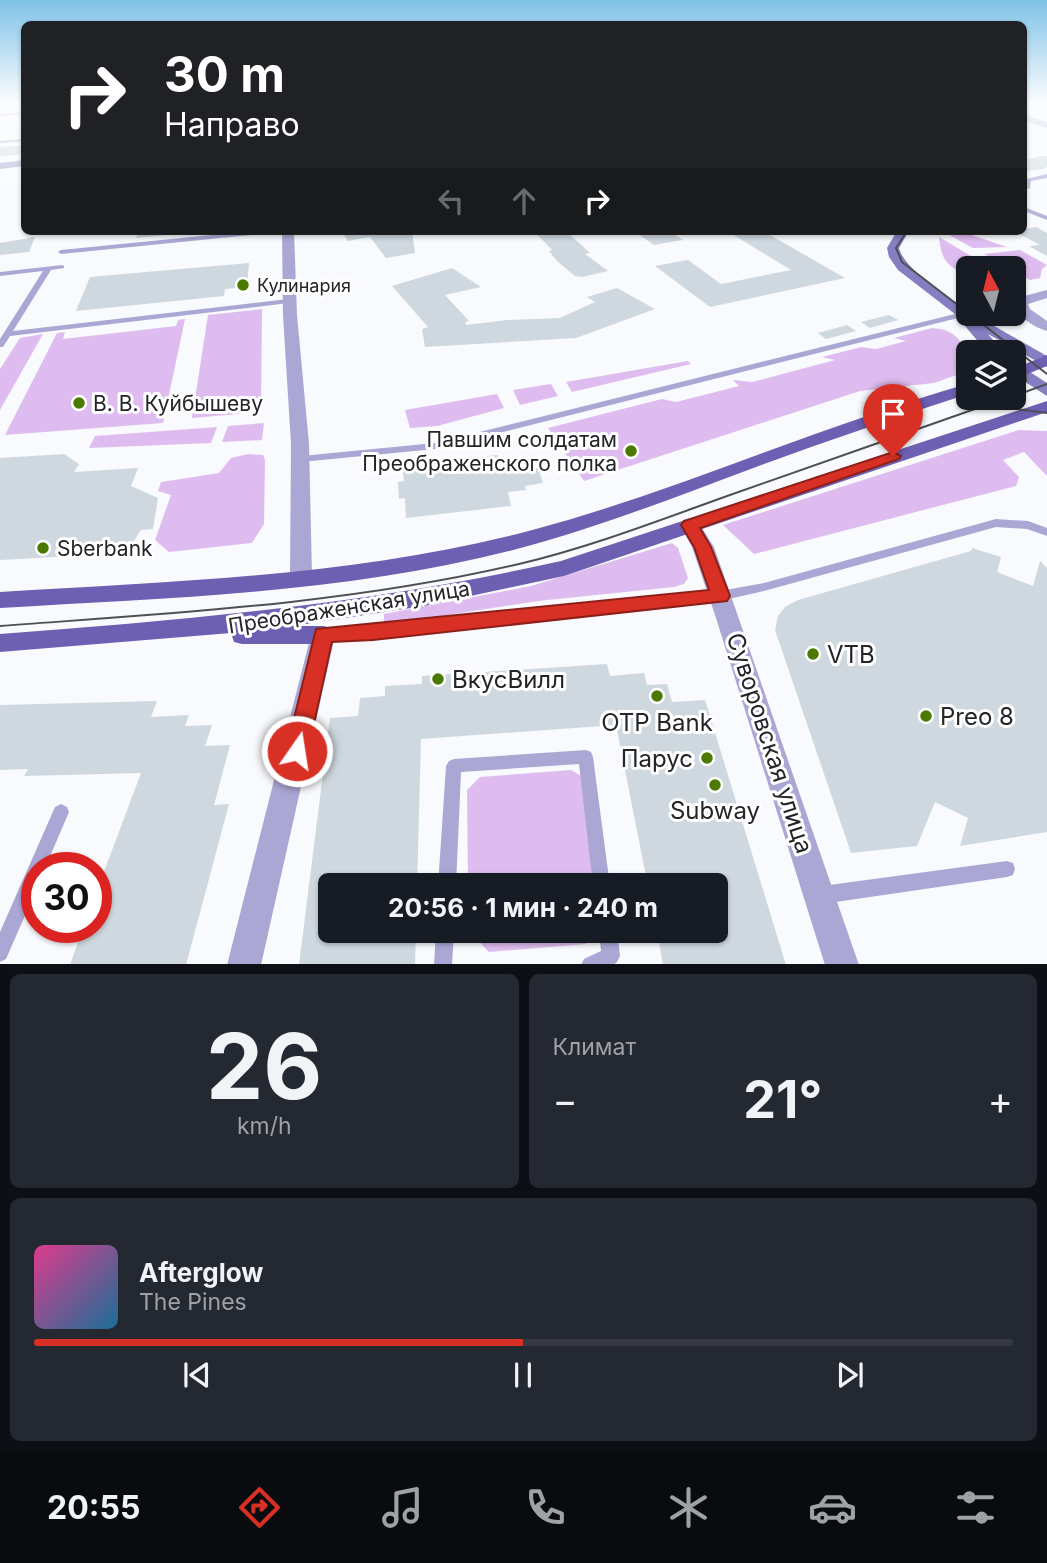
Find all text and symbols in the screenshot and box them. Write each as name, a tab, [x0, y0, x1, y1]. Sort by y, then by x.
text: 30 m	[164, 45, 285, 104]
icon: right	[49, 49, 140, 140]
text: Направо	[164, 105, 300, 144]
icon: left	[432, 182, 470, 220]
icon: ahead	[505, 182, 543, 220]
icon: right	[578, 182, 616, 220]
north arrow	[956, 256, 1026, 326]
map controls	[956, 256, 1026, 410]
place label: Кулинария	[257, 275, 351, 296]
marker: Кулинария	[235, 277, 251, 293]
button: layers	[956, 340, 1026, 410]
pin	[863, 384, 923, 456]
place label: В. В. Куйбышеву	[93, 391, 263, 416]
marker: В. В. Куйбышеву	[71, 395, 87, 411]
icon: arrive	[874, 395, 912, 433]
place label: Павшим солдатам Преображенского полка	[362, 427, 617, 476]
marker: Павшим солдатам Преображенского полка	[623, 443, 639, 459]
place label: Sberbank	[57, 536, 153, 561]
marker: Sberbank	[35, 540, 51, 556]
street label: Преображенская улица	[226, 576, 472, 638]
street label: Суворовская улица	[721, 629, 819, 857]
place label: VTB	[827, 640, 875, 669]
marker: VTB	[805, 646, 821, 662]
place label: ВкусВилл	[452, 665, 565, 694]
marker: ВкусВилл	[430, 671, 446, 687]
marker: OTP Bank	[649, 688, 665, 704]
place label: Preo 8	[940, 702, 1014, 731]
place label: OTP Bank	[601, 708, 713, 737]
marker: Preo 8	[918, 708, 934, 724]
position arrow	[260, 714, 334, 788]
place label: Парус	[621, 744, 693, 773]
marker: Парус	[699, 750, 715, 766]
marker: Subway	[707, 777, 723, 793]
place label: Subway	[670, 796, 760, 825]
speed limit sign: 30	[21, 852, 112, 943]
text: 20:56 · 1 мин · 240 m	[388, 892, 658, 923]
text: 26	[206, 1011, 322, 1121]
text: Климат	[553, 1033, 636, 1061]
text: 21°	[743, 1068, 822, 1131]
text: −	[553, 1077, 578, 1123]
text: +	[988, 1077, 1013, 1123]
text: km/h	[237, 1112, 292, 1140]
text: Afterglow	[139, 1257, 263, 1288]
text: The Pines	[139, 1288, 247, 1316]
icon: previous	[178, 1356, 216, 1394]
icon: pause	[504, 1356, 542, 1394]
icon: next	[831, 1356, 869, 1394]
icon: directions	[235, 1483, 284, 1532]
icon: music	[378, 1483, 427, 1532]
icon: phone	[521, 1483, 570, 1532]
icon: climate	[664, 1483, 713, 1532]
icon: car	[808, 1483, 857, 1532]
icon: filters	[951, 1483, 1000, 1532]
text: 20:55	[47, 1488, 140, 1527]

